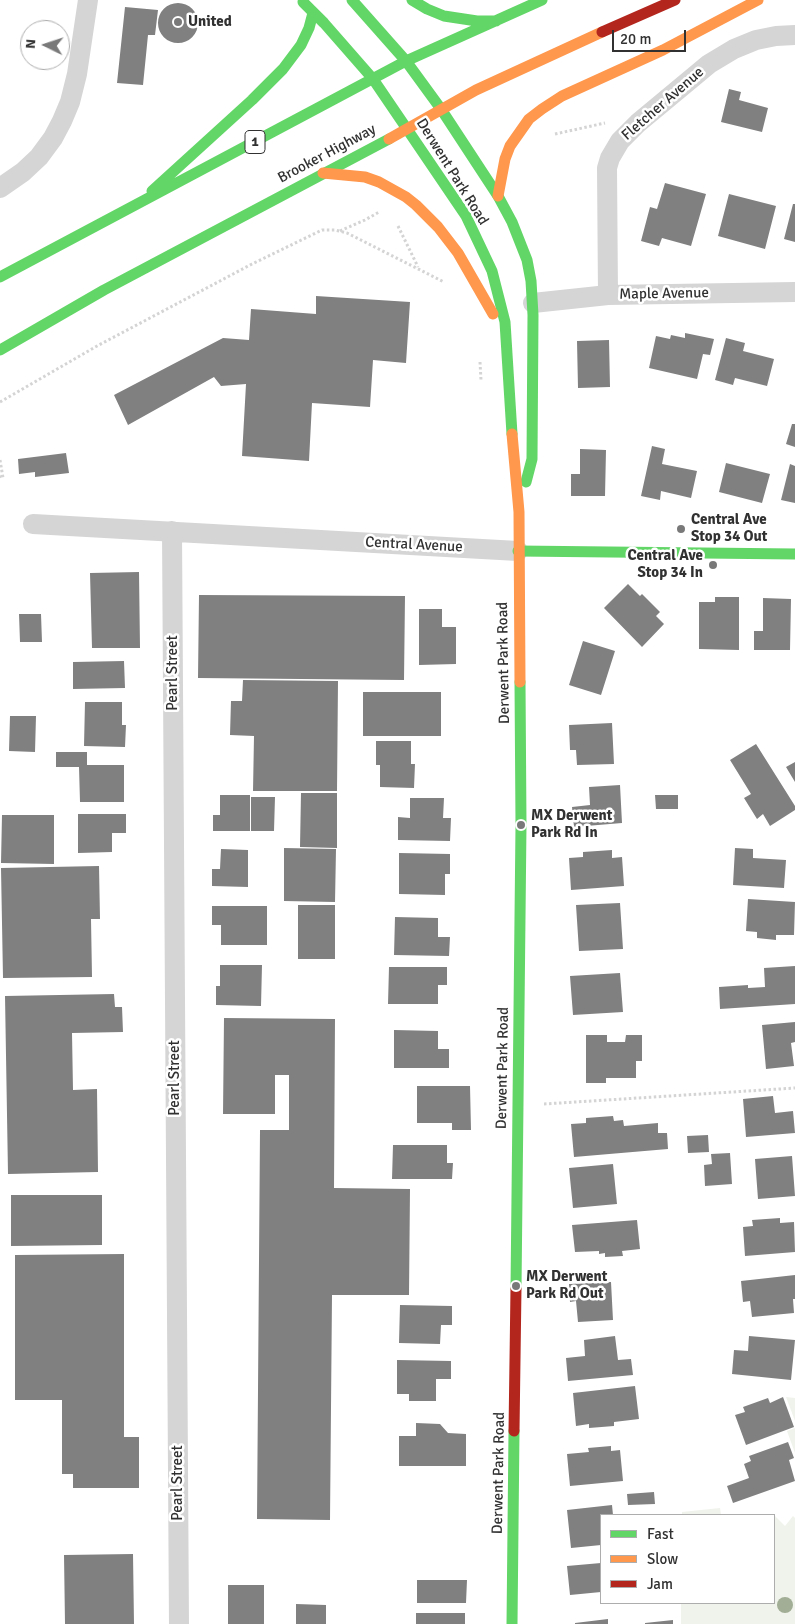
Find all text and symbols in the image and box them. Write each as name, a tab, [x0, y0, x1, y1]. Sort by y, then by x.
place label: United	[188, 13, 232, 31]
marker: United	[172, 16, 184, 28]
north arrow	[20, 20, 70, 70]
scale bar	[615, 20, 689, 52]
text: 20 m	[620, 30, 651, 48]
text: N	[22, 39, 39, 49]
street label: Fletcher Avenue	[618, 63, 708, 145]
street label: Derwent Park Road	[412, 115, 492, 229]
street label: Brooker Highway	[275, 121, 379, 187]
road number: 1	[245, 130, 265, 154]
street label: Maple Avenue	[619, 284, 709, 304]
place label: Central Ave Stop 34 Out	[691, 511, 767, 546]
marker: Central Ave Stop 34 Out	[675, 523, 687, 535]
street label: Central Avenue	[365, 533, 463, 557]
place label: Central Ave Stop 34 In	[627, 547, 703, 582]
marker: Central Ave Stop 34 In	[707, 559, 719, 571]
street label: Derwent Park Road	[494, 602, 514, 724]
street label: Pearl Street	[164, 635, 182, 711]
place label: MX Derwent Park Rd In	[531, 807, 612, 842]
marker: MX Derwent Park Rd In	[515, 819, 527, 831]
street label: Derwent Park Road	[493, 1007, 513, 1129]
street label: Pearl Street	[166, 1040, 184, 1116]
place label: MX Derwent Park Rd Out	[526, 1268, 607, 1303]
marker: MX Derwent Park Rd Out	[510, 1280, 522, 1292]
street label: Derwent Park Road	[489, 1412, 509, 1534]
street label: Pearl Street	[169, 1445, 187, 1521]
legend	[600, 1514, 775, 1604]
text: Fast	[647, 1525, 674, 1543]
text: Slow	[647, 1550, 678, 1568]
text: Jam	[647, 1575, 673, 1593]

